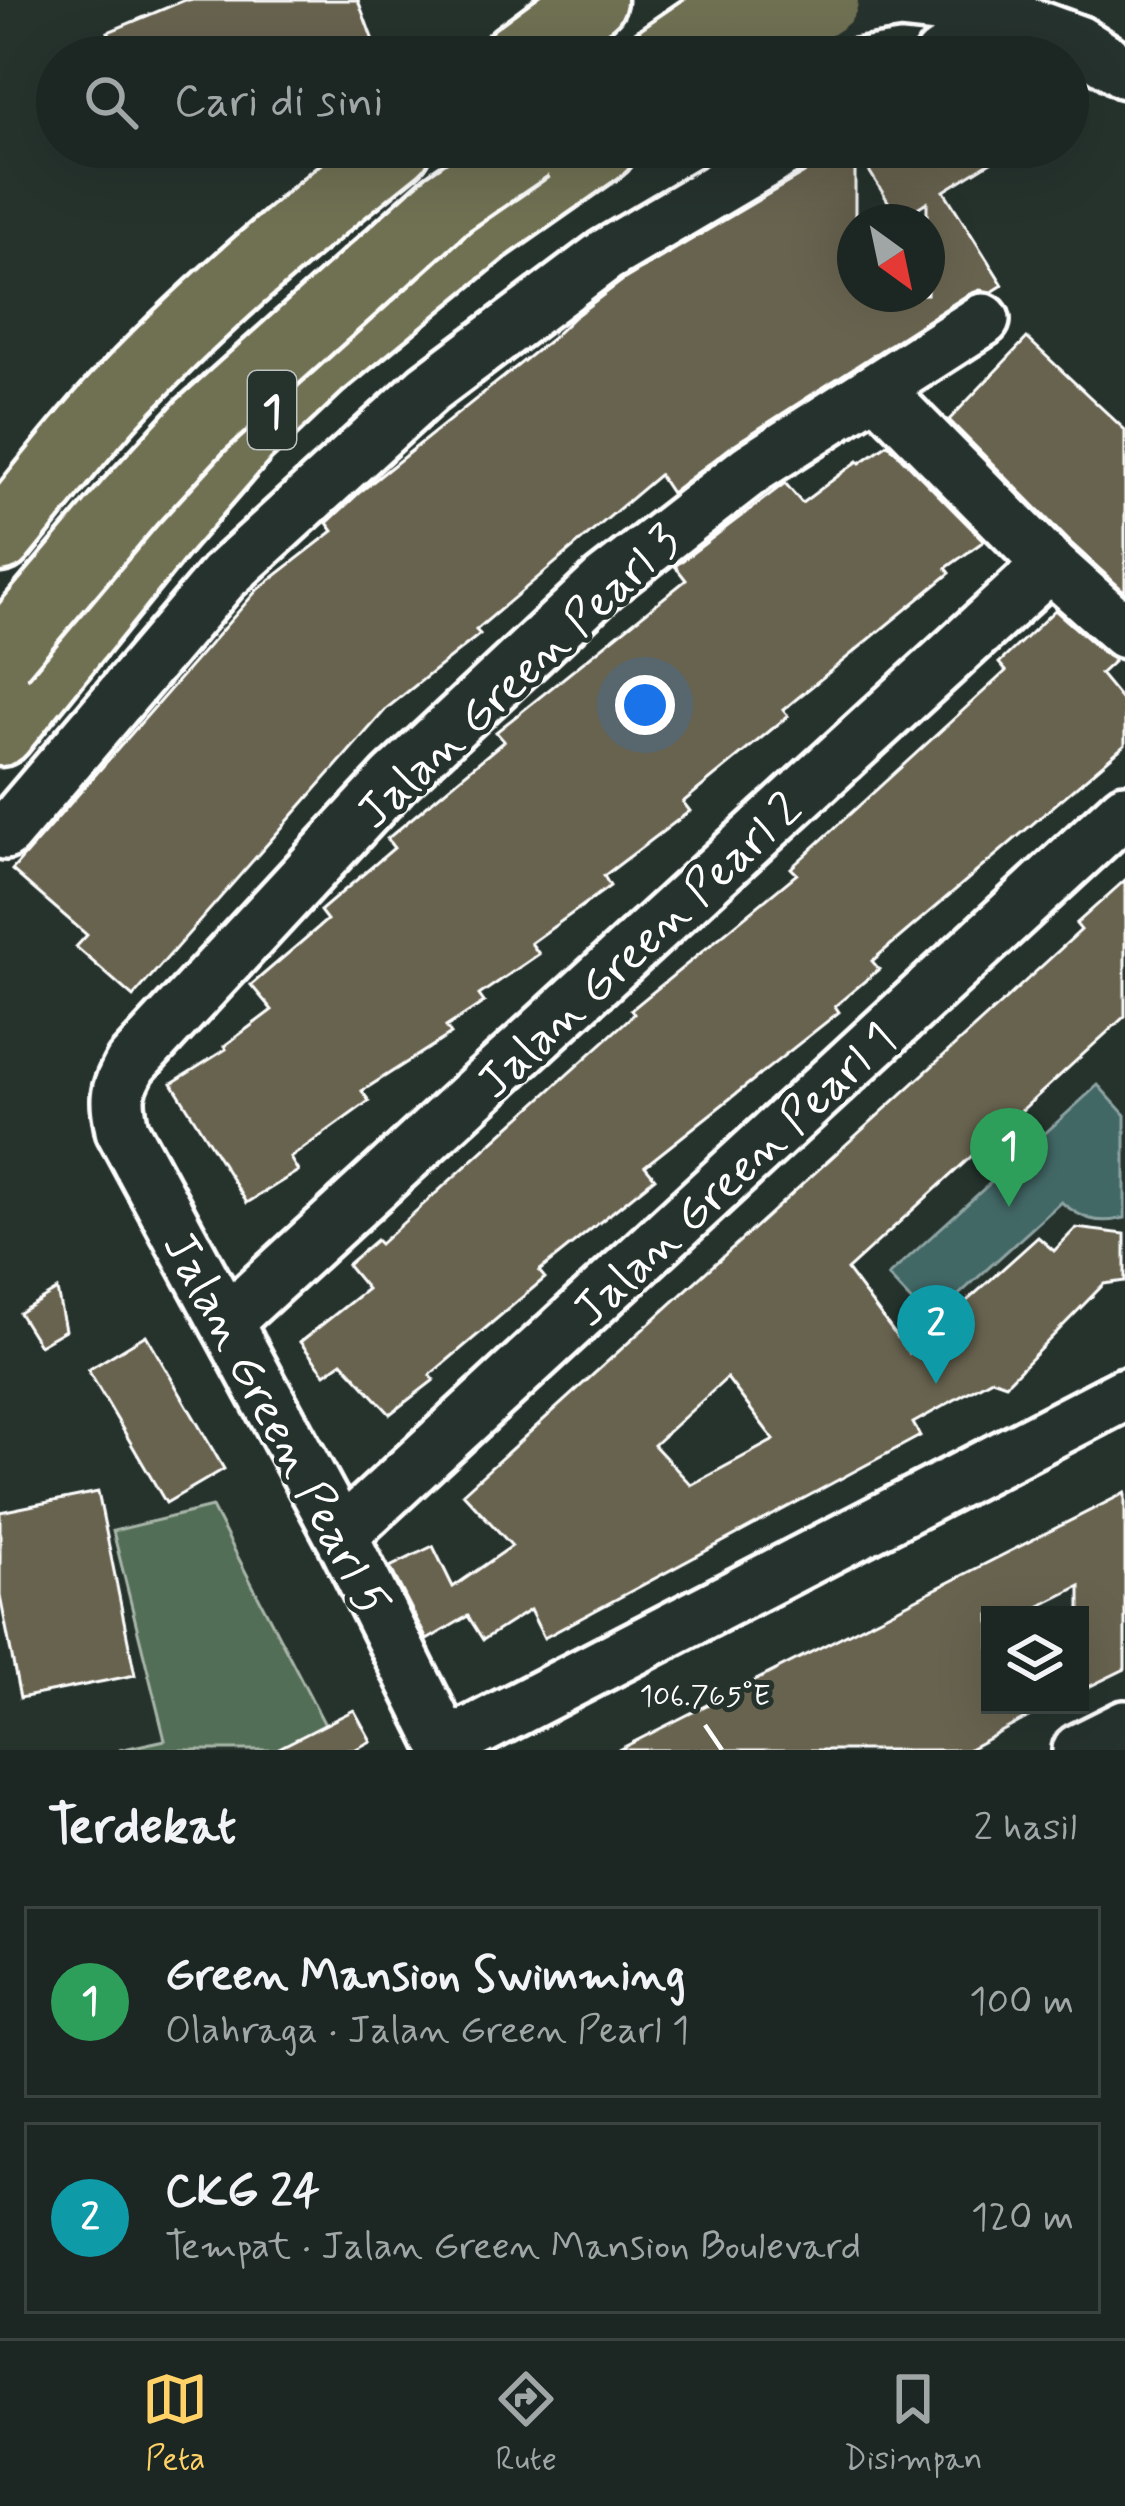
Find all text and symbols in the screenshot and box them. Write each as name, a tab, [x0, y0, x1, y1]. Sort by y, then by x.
search box	[36, 36, 1089, 168]
icon: search	[78, 69, 144, 135]
text: Cari di sini	[174, 73, 383, 132]
north arrow	[837, 204, 945, 312]
road number: 1	[248, 371, 296, 449]
street label: Jalan Green Pearl 3	[344, 511, 695, 844]
your location	[615, 675, 675, 735]
street label: Jalan Green Pearl 2	[464, 779, 816, 1114]
street label: Jalan Green Pearl 1	[560, 1009, 911, 1342]
pin: 1	[970, 1108, 1048, 1207]
street label: Jalan Green Pearl 5	[147, 1221, 403, 1628]
pin: 2	[897, 1285, 975, 1384]
map controls	[981, 1606, 1089, 1714]
button: layers	[981, 1606, 1089, 1714]
text: 106.765°E	[640, 1677, 770, 1716]
text: Terdekat	[48, 1795, 236, 1861]
text: 2 hasil	[974, 1803, 1077, 1854]
text: Green Mansion Swimming	[165, 1947, 686, 2006]
text: 1	[81, 1977, 99, 2028]
text: 100 m	[969, 1977, 1074, 2028]
text: Olahraga · Jalan Green Pearl 1	[165, 2006, 689, 2057]
text: CKG 24	[165, 2163, 320, 2222]
text: 2	[80, 2193, 100, 2244]
text: 120 m	[971, 2193, 1074, 2244]
text: Tempat · Jalan Green Mansion Boulevard	[165, 2222, 861, 2273]
tab: Peta	[142, 2366, 208, 2482]
tab: Rute	[493, 2366, 559, 2482]
tab: Disimpan	[844, 2366, 983, 2482]

